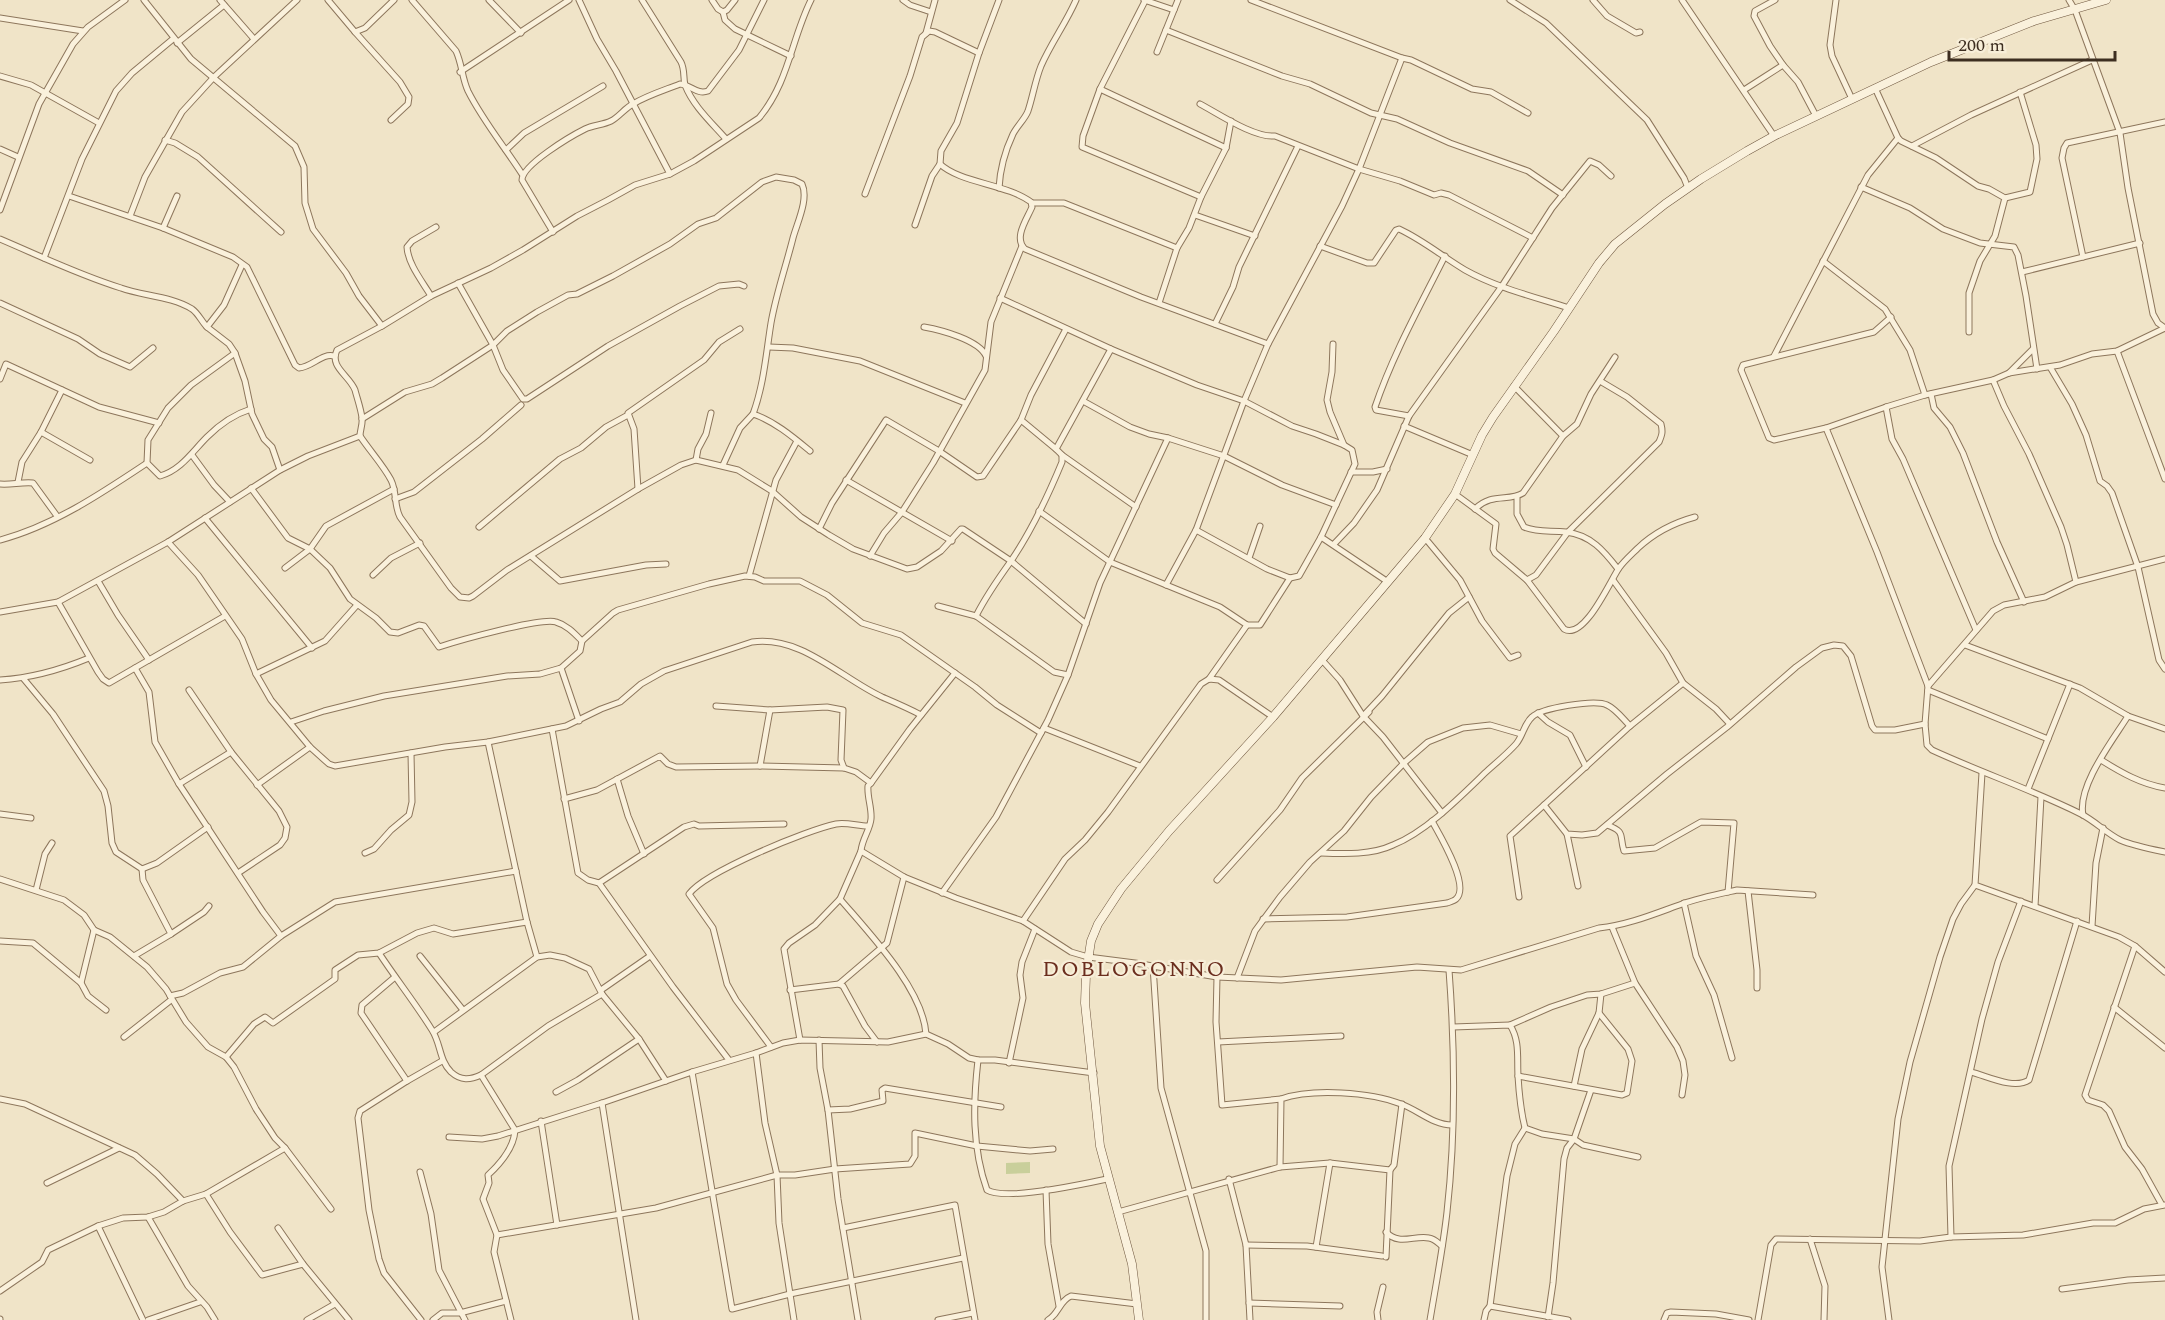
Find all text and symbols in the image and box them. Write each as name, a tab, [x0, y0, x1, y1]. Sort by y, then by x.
scale bar	[1949, 24, 2116, 62]
text: 200 m	[1958, 32, 2005, 59]
district label: DOBLOGONNO	[1042, 953, 1226, 986]

